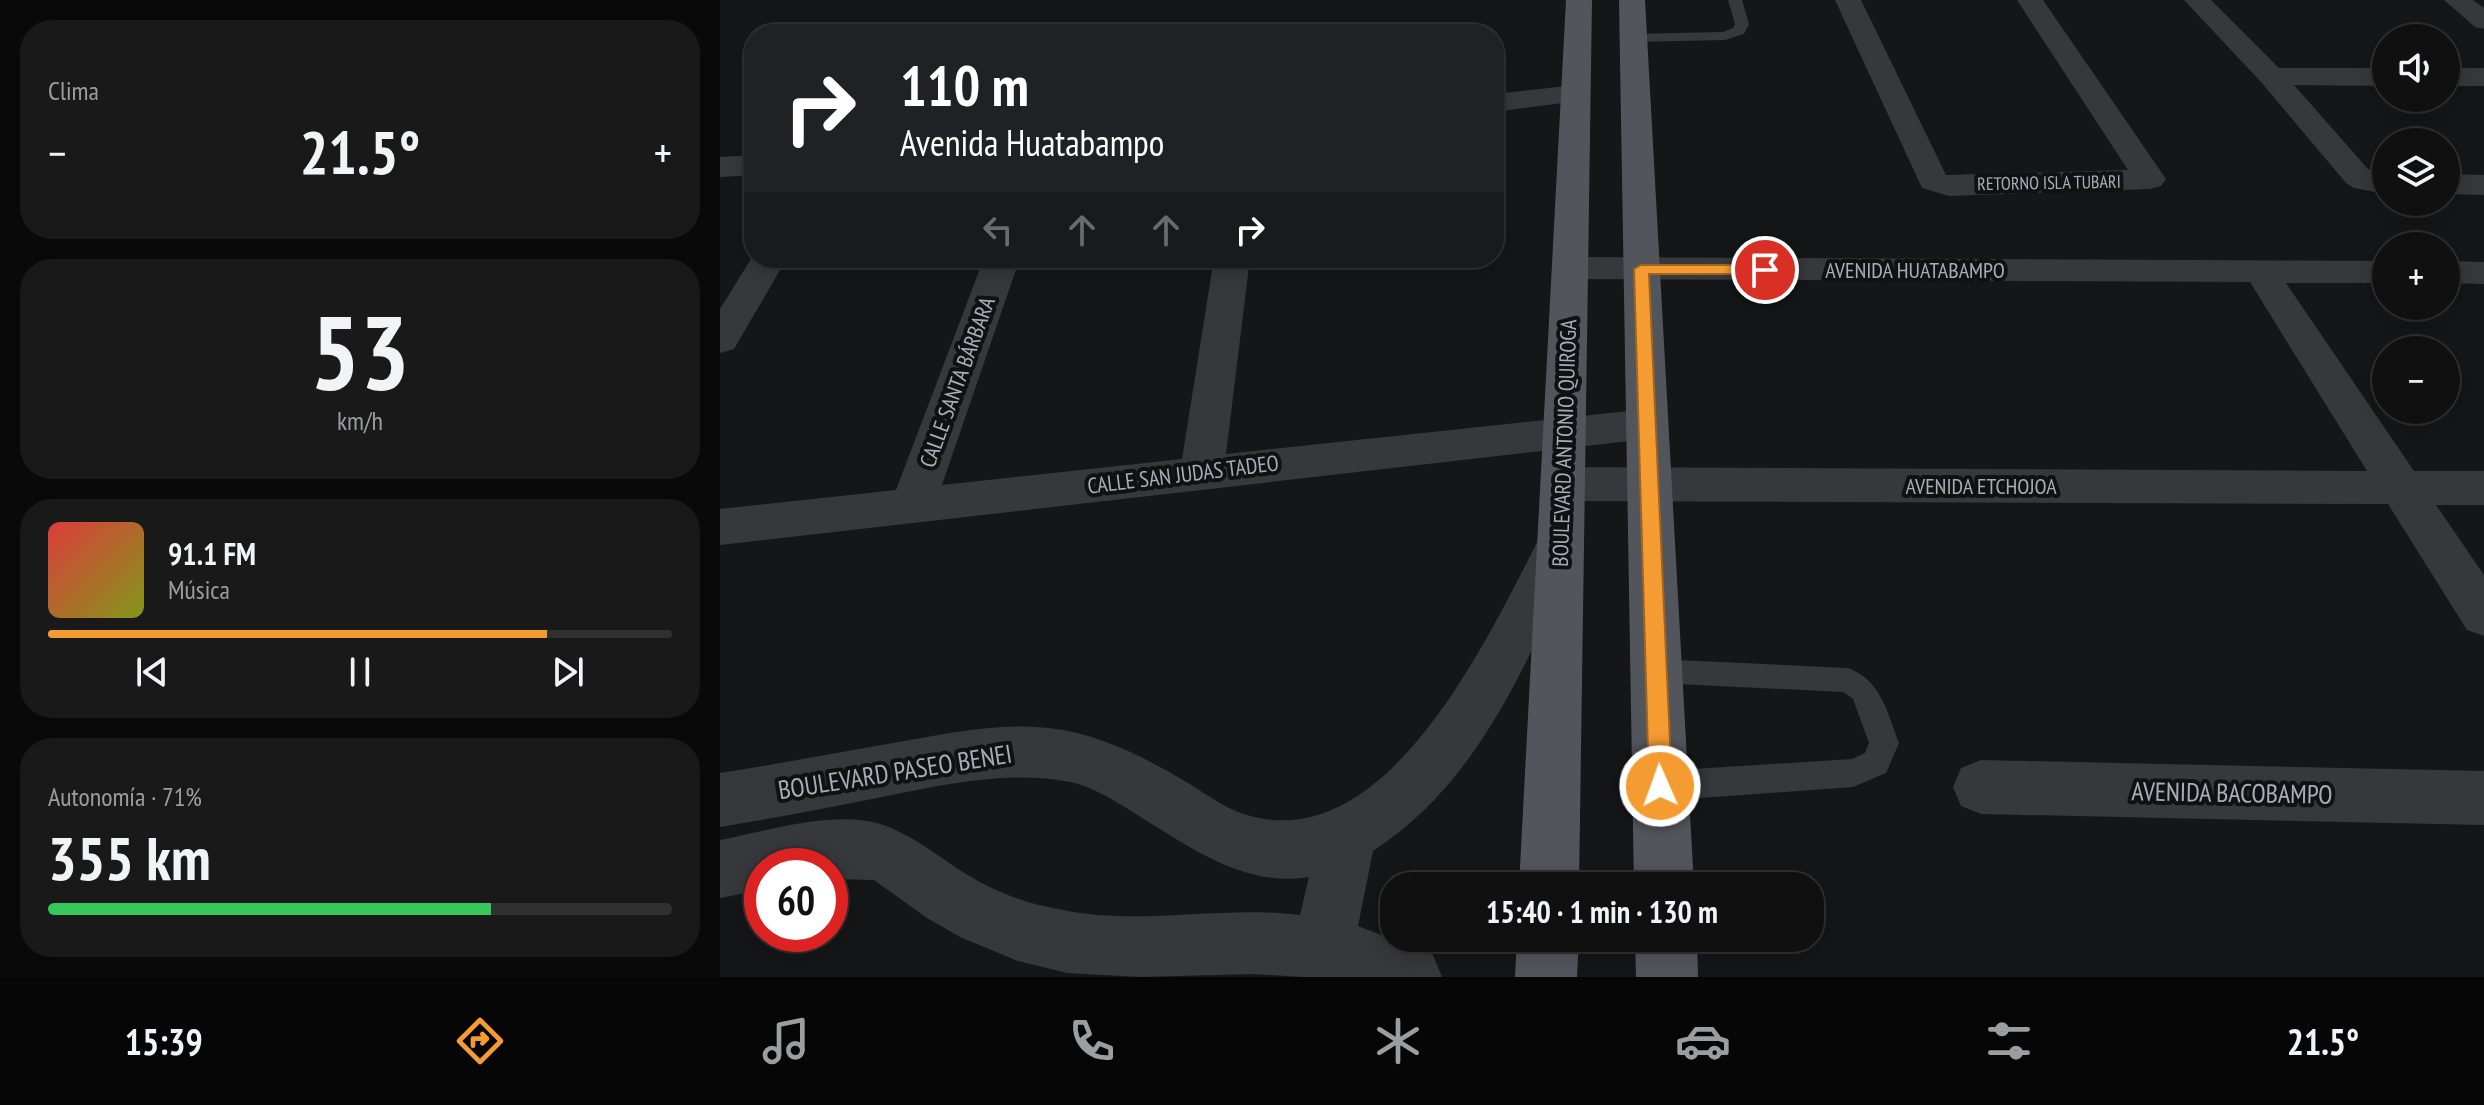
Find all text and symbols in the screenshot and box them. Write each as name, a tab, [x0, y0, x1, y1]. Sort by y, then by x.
map controls	[2372, 24, 2460, 424]
button: sound	[2372, 24, 2460, 112]
text: 110 m	[900, 49, 1029, 121]
icon: right	[768, 56, 872, 160]
text: Clima	[48, 74, 99, 107]
text: 21.5°	[300, 113, 420, 191]
text: Avenida Huatabampo	[900, 119, 1164, 166]
text: −	[48, 124, 66, 181]
text: +	[654, 124, 672, 181]
button: layers	[2372, 128, 2460, 216]
street label: RETORNO ISLA TUBARI	[1977, 170, 2121, 195]
icon: left	[976, 208, 1020, 252]
icon: ahead	[1060, 208, 1104, 252]
icon: ahead	[1144, 208, 1188, 252]
icon: right	[1228, 208, 1272, 252]
button: +	[2372, 232, 2460, 320]
pin	[1731, 236, 1799, 304]
icon: arrive	[1743, 248, 1787, 292]
street label: AVENIDA HUATABAMPO	[1825, 256, 2005, 284]
text: 53	[310, 284, 410, 419]
street label: CALLE SANTA BÁRBARA	[913, 292, 1001, 471]
street label: BOULEVARD ANTONIO QUIROGA	[1546, 318, 1582, 567]
button: −	[2372, 336, 2460, 424]
text: km/h	[337, 404, 383, 437]
street label: CALLE SAN JUDAS TADEO	[1086, 448, 1280, 500]
street label: AVENIDA ETCHOJOA	[1905, 472, 2057, 500]
text: 91.1 FM	[168, 534, 256, 573]
text: Música	[168, 573, 230, 606]
icon: previous	[130, 650, 174, 694]
icon: pause	[338, 650, 382, 694]
icon: next	[546, 650, 590, 694]
street label: BOULEVARD PASEO BENEI	[776, 737, 1014, 806]
position arrow	[1618, 744, 1702, 828]
street label: AVENIDA BACOBAMPO	[2131, 774, 2333, 811]
text: Autonomía · 71%	[48, 780, 202, 813]
text: 355 km	[48, 819, 211, 897]
speed limit sign: 60	[744, 848, 848, 952]
text: 15:40 · 1 min · 130 m	[1486, 892, 1718, 931]
icon: directions	[452, 1013, 508, 1069]
icon: music	[758, 1013, 814, 1069]
icon: phone	[1064, 1013, 1120, 1069]
icon: climate	[1370, 1013, 1426, 1069]
icon: car	[1675, 1013, 1731, 1069]
icon: filters	[1981, 1013, 2037, 1069]
text: 15:39	[125, 1018, 203, 1065]
text: 21.5°	[2287, 1018, 2359, 1065]

